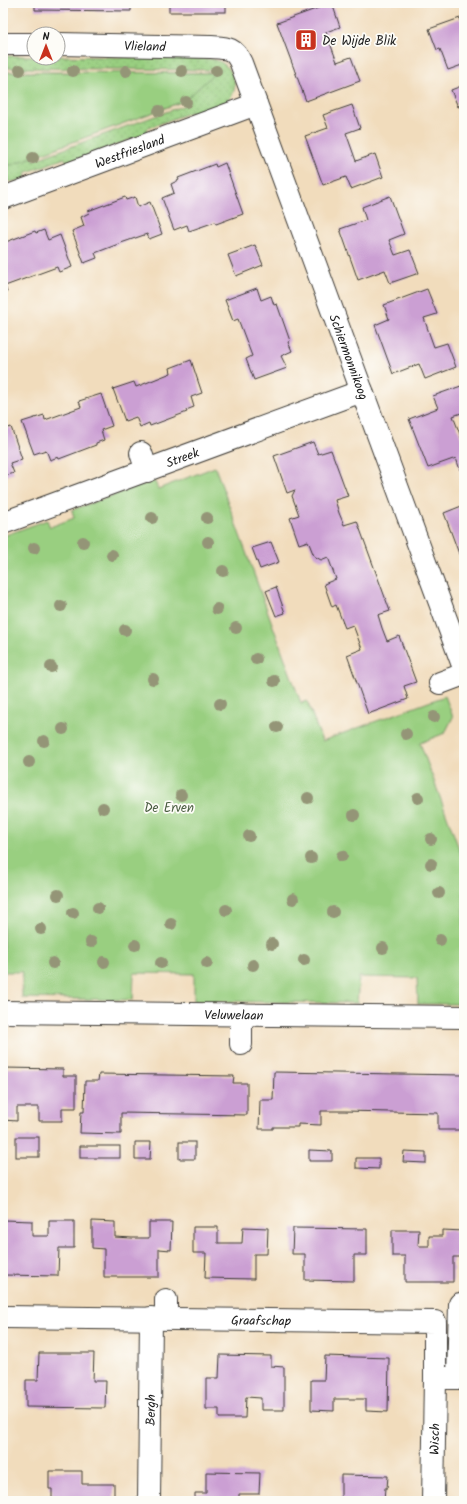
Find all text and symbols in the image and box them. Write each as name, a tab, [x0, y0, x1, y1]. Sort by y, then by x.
north arrow	[26, 26, 66, 66]
building icon: De Wijde Blik	[293, 27, 319, 53]
text: N	[43, 28, 50, 46]
place label: De Wijde Blik	[322, 31, 397, 52]
street label: Vlieland	[124, 36, 167, 58]
street label: Westfriesland	[92, 130, 168, 175]
street label: Schiermonnikoog	[322, 311, 373, 403]
street label: Streek	[163, 442, 203, 474]
park label: De Erven	[144, 798, 194, 819]
street label: Veluwelaan	[204, 1005, 264, 1027]
street label: Graafschap	[231, 1311, 292, 1332]
street label: Bergh	[141, 1394, 162, 1426]
street label: Wisch	[425, 1423, 446, 1455]

